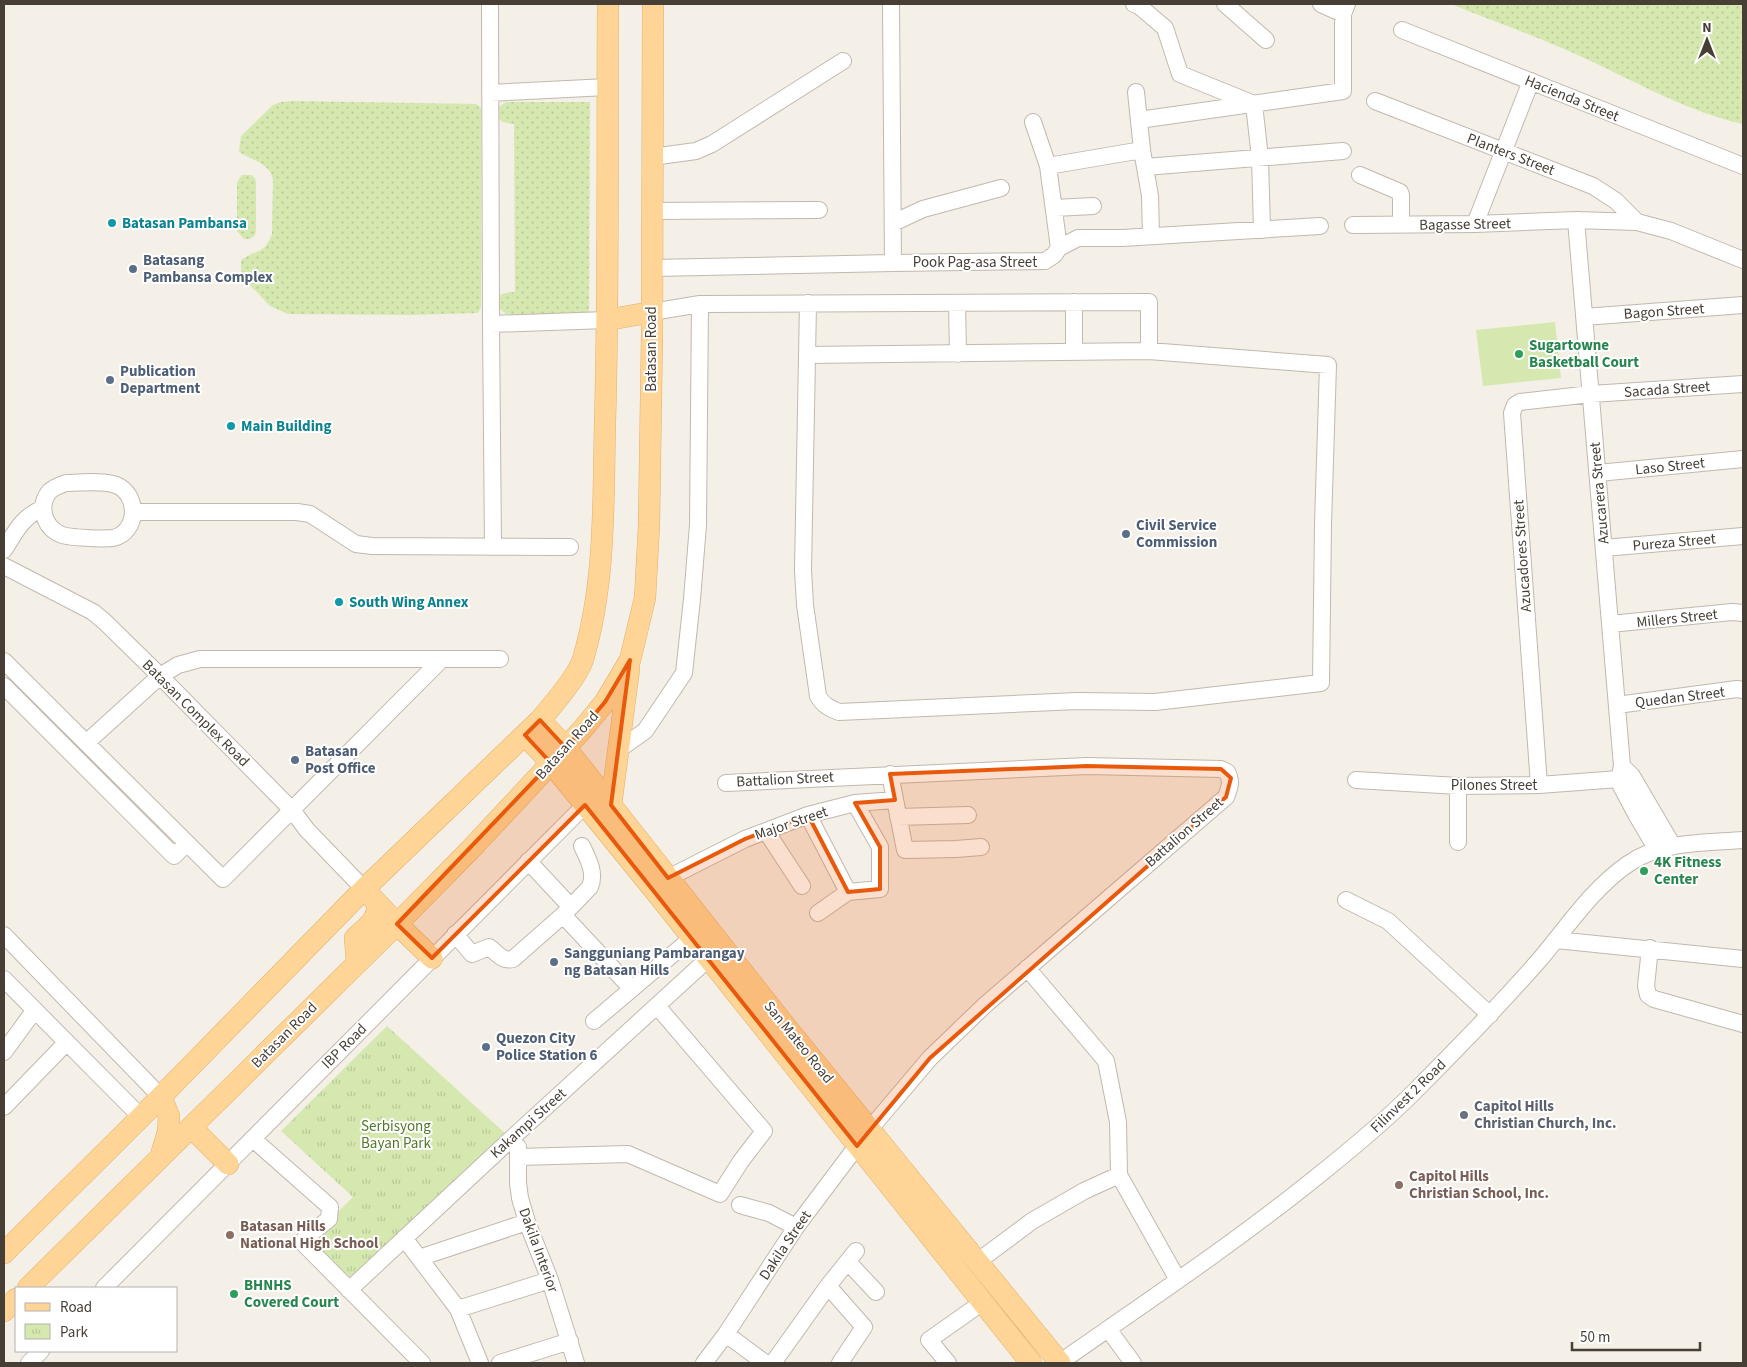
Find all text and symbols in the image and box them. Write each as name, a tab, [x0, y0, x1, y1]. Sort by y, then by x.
north arrow	[1682, 15, 1732, 65]
text: N	[1702, 18, 1712, 38]
street label: Hacienda Street	[1522, 70, 1622, 127]
street label: Planters Street	[1464, 128, 1558, 181]
place label: Batasan Pambansa	[122, 213, 247, 234]
street label: Bagasse Street	[1419, 213, 1511, 236]
marker: Batasan Pambansa	[106, 217, 118, 229]
place label: Batasang Pambansa Complex	[143, 250, 273, 288]
street label: Pook Pag-asa Street	[913, 252, 1037, 273]
marker: Batasang Pambansa Complex	[127, 263, 139, 275]
street label: Bagon Street	[1623, 298, 1705, 325]
street label: Batasan Road	[641, 306, 662, 392]
place label: Sugartowne Basketball Court	[1529, 335, 1639, 373]
marker: Sugartowne Basketball Court	[1513, 348, 1525, 360]
place label: Publication Department	[120, 361, 201, 399]
marker: Publication Department	[104, 374, 116, 386]
street label: Sacada Street	[1623, 376, 1711, 403]
place label: Main Building	[241, 416, 331, 437]
marker: Main Building	[225, 420, 237, 432]
street label: Azucarera Street	[1585, 441, 1614, 545]
street label: Laso Street	[1634, 452, 1706, 481]
street label: Azucadores Street	[1508, 499, 1537, 613]
place label: Civil Service Commission	[1136, 515, 1217, 553]
marker: Civil Service Commission	[1120, 528, 1132, 540]
street label: Pureza Street	[1632, 528, 1716, 557]
place label: South Wing Annex	[349, 592, 469, 613]
marker: South Wing Annex	[333, 596, 345, 608]
street label: Millers Street	[1635, 604, 1719, 633]
street label: Batasan Complex Road	[137, 655, 254, 772]
street label: Quedan Street	[1634, 682, 1726, 713]
street label: Batasan Road	[531, 706, 604, 784]
place label: Batasan Post Office	[305, 741, 376, 779]
marker: Batasan Post Office	[289, 754, 301, 766]
street label: Battalion Street	[736, 766, 834, 793]
street label: Pilones Street	[1451, 775, 1537, 796]
street label: Battalion Street	[1141, 792, 1228, 872]
street label: Major Street	[752, 801, 831, 846]
place label: 4K Fitness Center	[1654, 852, 1722, 890]
marker: 4K Fitness Center	[1638, 865, 1650, 877]
place label: Sangguniang Pambarangay ng Batasan Hills	[564, 943, 745, 981]
marker: Sangguniang Pambarangay ng Batasan Hills	[548, 956, 560, 968]
street label: San Mateo Road	[759, 997, 838, 1088]
street label: Batasan Road	[247, 998, 322, 1073]
street label: IBP Road	[317, 1019, 372, 1074]
place label: Quezon City Police Station 6	[496, 1028, 598, 1066]
marker: Quezon City Police Station 6	[480, 1041, 492, 1053]
street label: Filinvest 2 Road	[1366, 1055, 1451, 1138]
street label: Kakampi Street	[486, 1083, 571, 1163]
place label: Capitol Hills Christian Church, Inc.	[1474, 1096, 1616, 1134]
marker: Capitol Hills Christian Church, Inc.	[1458, 1109, 1470, 1121]
park label: Serbisyong Bayan Park	[361, 1116, 432, 1154]
place label: Capitol Hills Christian School, Inc.	[1409, 1166, 1549, 1204]
marker: Capitol Hills Christian School, Inc.	[1393, 1179, 1405, 1191]
street label: Dakila Interior	[513, 1205, 564, 1296]
street label: Dakila Street	[754, 1206, 816, 1284]
place label: Batasan Hills National High School	[240, 1216, 379, 1254]
marker: Batasan Hills National High School	[224, 1229, 236, 1241]
place label: BHNHS Covered Court	[244, 1275, 339, 1313]
legend	[15, 1287, 178, 1352]
marker: BHNHS Covered Court	[228, 1288, 240, 1300]
text: Road	[60, 1297, 92, 1318]
scale bar	[1572, 1320, 1700, 1352]
text: Park	[60, 1322, 89, 1343]
text: 50 m	[1580, 1327, 1610, 1348]

